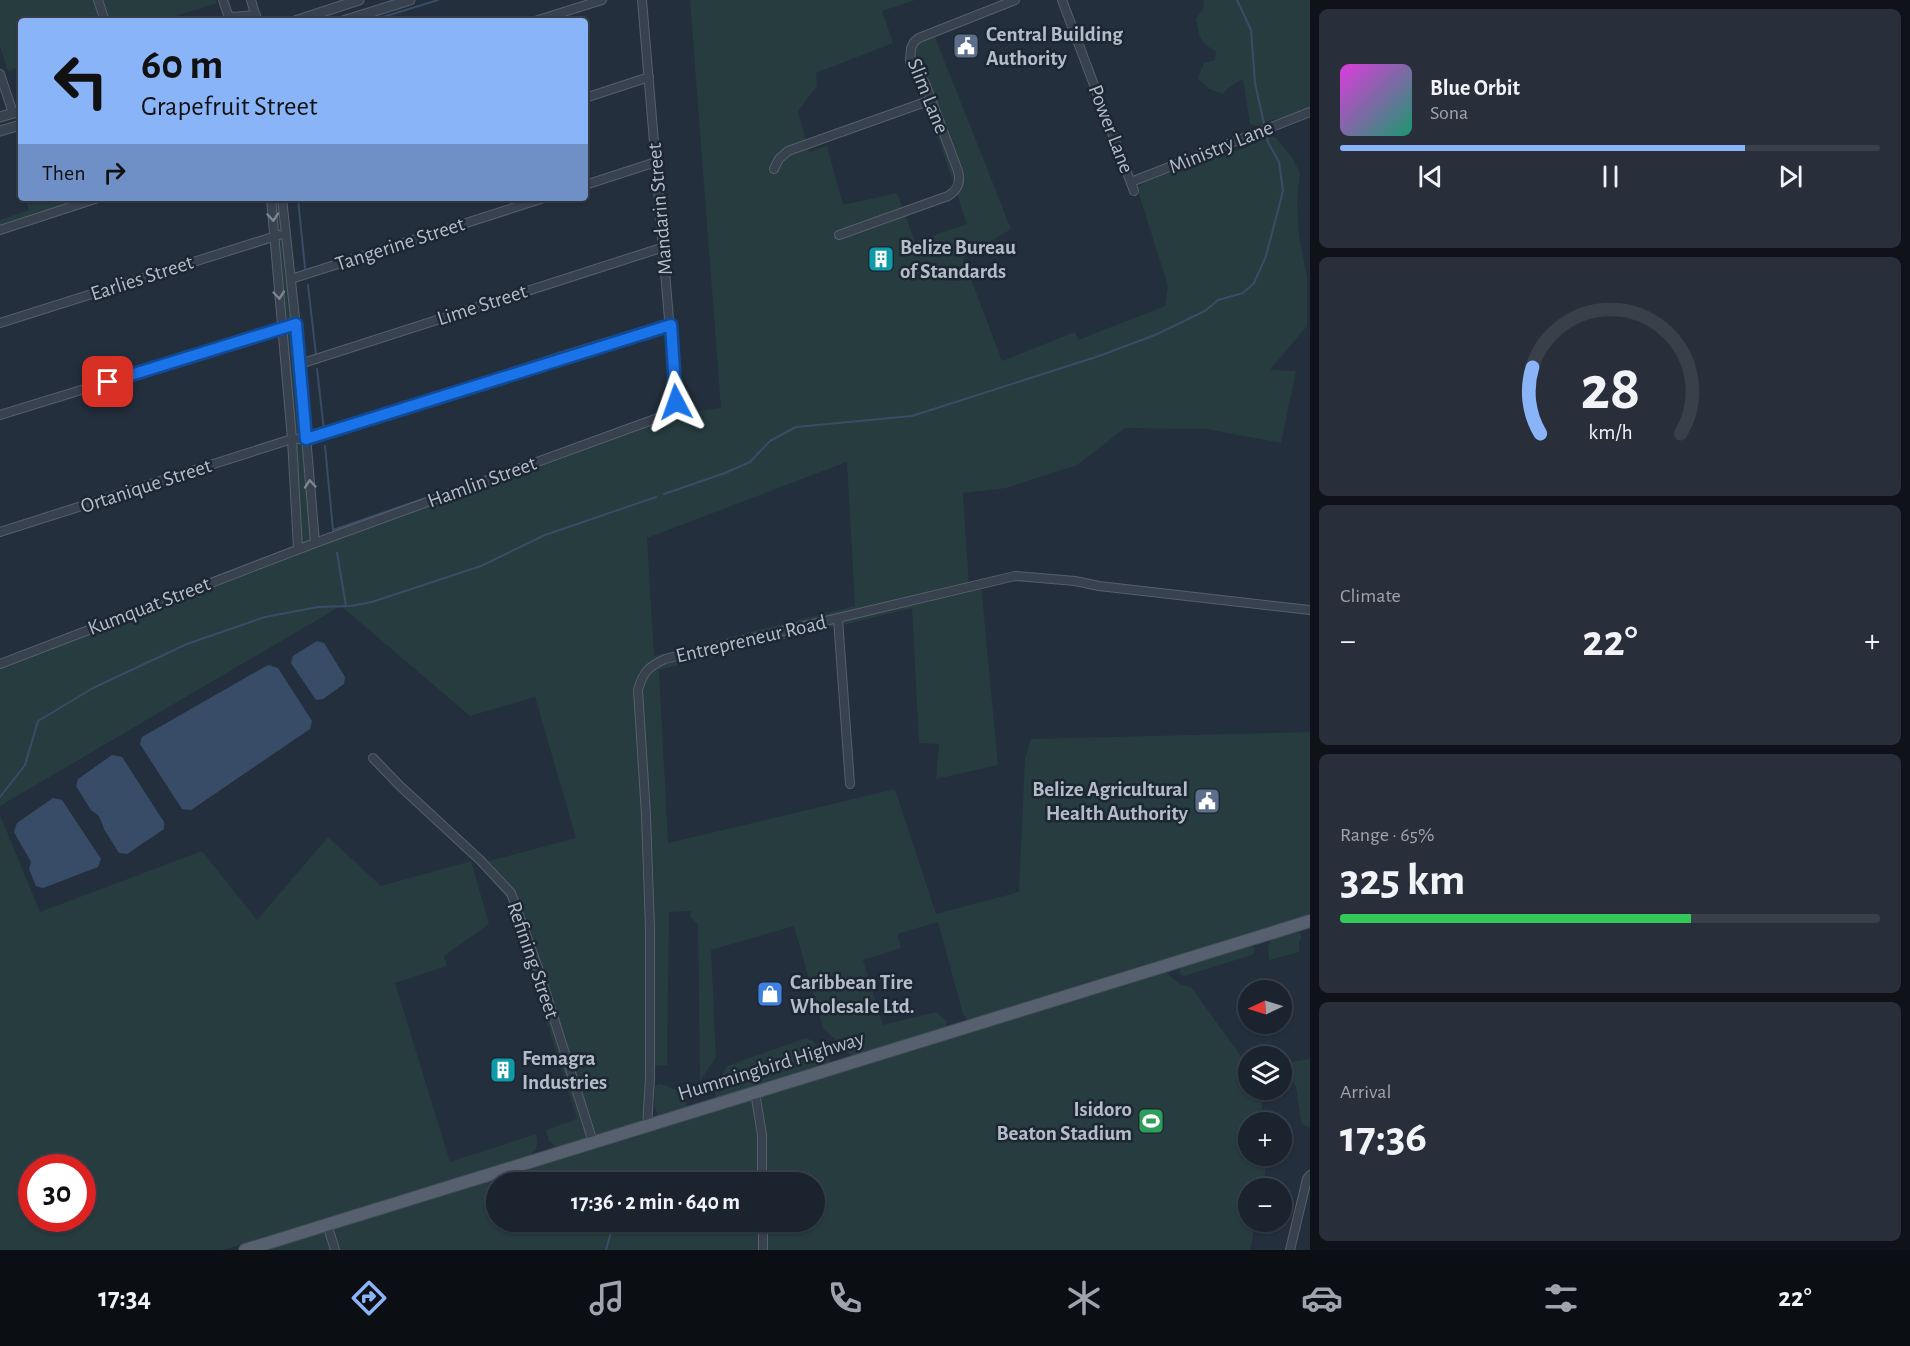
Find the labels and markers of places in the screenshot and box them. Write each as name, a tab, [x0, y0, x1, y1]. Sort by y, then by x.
place label: Central Building Authority	[986, 24, 1123, 69]
public building icon: Central Building Authority	[951, 31, 981, 61]
place label: Belize Bureau of Standards	[900, 237, 1016, 282]
building icon: Belize Bureau of Standards	[866, 244, 896, 274]
pin	[82, 356, 133, 407]
place label: Belize Agricultural Health Authority	[1032, 779, 1189, 824]
public building icon: Belize Agricultural Health Authority	[1192, 786, 1222, 816]
place label: Caribbean Tire Wholesale Ltd.	[790, 972, 915, 1017]
shop icon: Caribbean Tire Wholesale Ltd.	[755, 979, 785, 1009]
place label: Femagra Industries	[522, 1048, 607, 1093]
building icon: Femagra Industries	[488, 1055, 518, 1085]
place label: Isidoro Beaton Stadium	[997, 1099, 1132, 1144]
sports icon: Isidoro Beaton Stadium	[1136, 1106, 1166, 1136]

